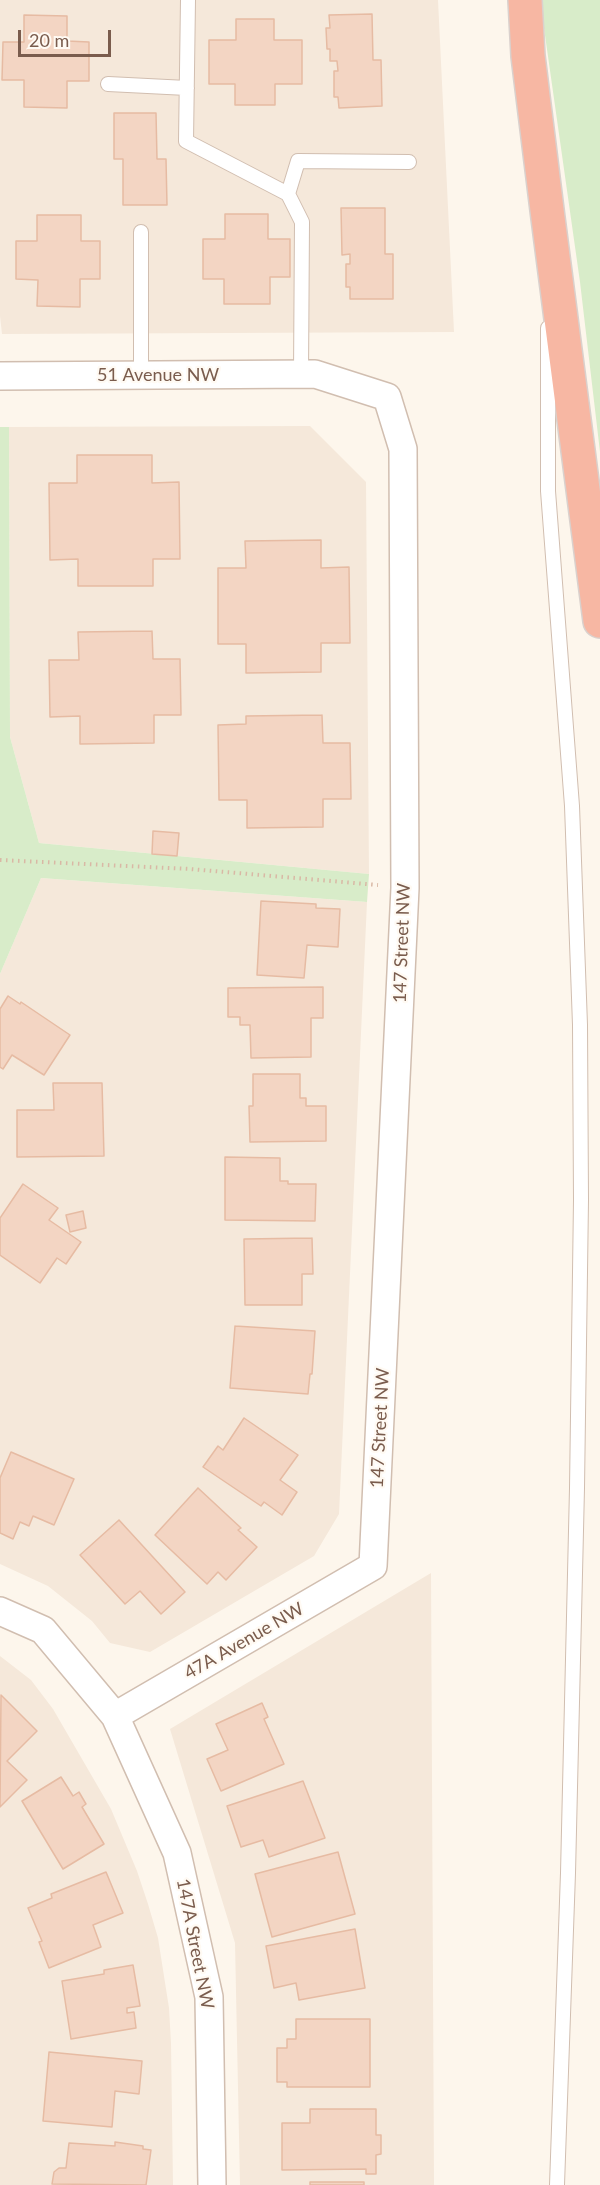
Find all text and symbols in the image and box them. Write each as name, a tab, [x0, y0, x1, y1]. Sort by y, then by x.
scale bar	[21, 18, 114, 56]
text: 20 m	[29, 29, 69, 51]
street label: 51 Avenue NW	[97, 364, 219, 386]
street label: 147 Street NW	[389, 883, 415, 1003]
street label: 147 Street NW	[366, 1367, 394, 1489]
street label: 47A Avenue NW	[180, 1598, 308, 1684]
street label: 147A Street NW	[172, 1877, 218, 2011]

